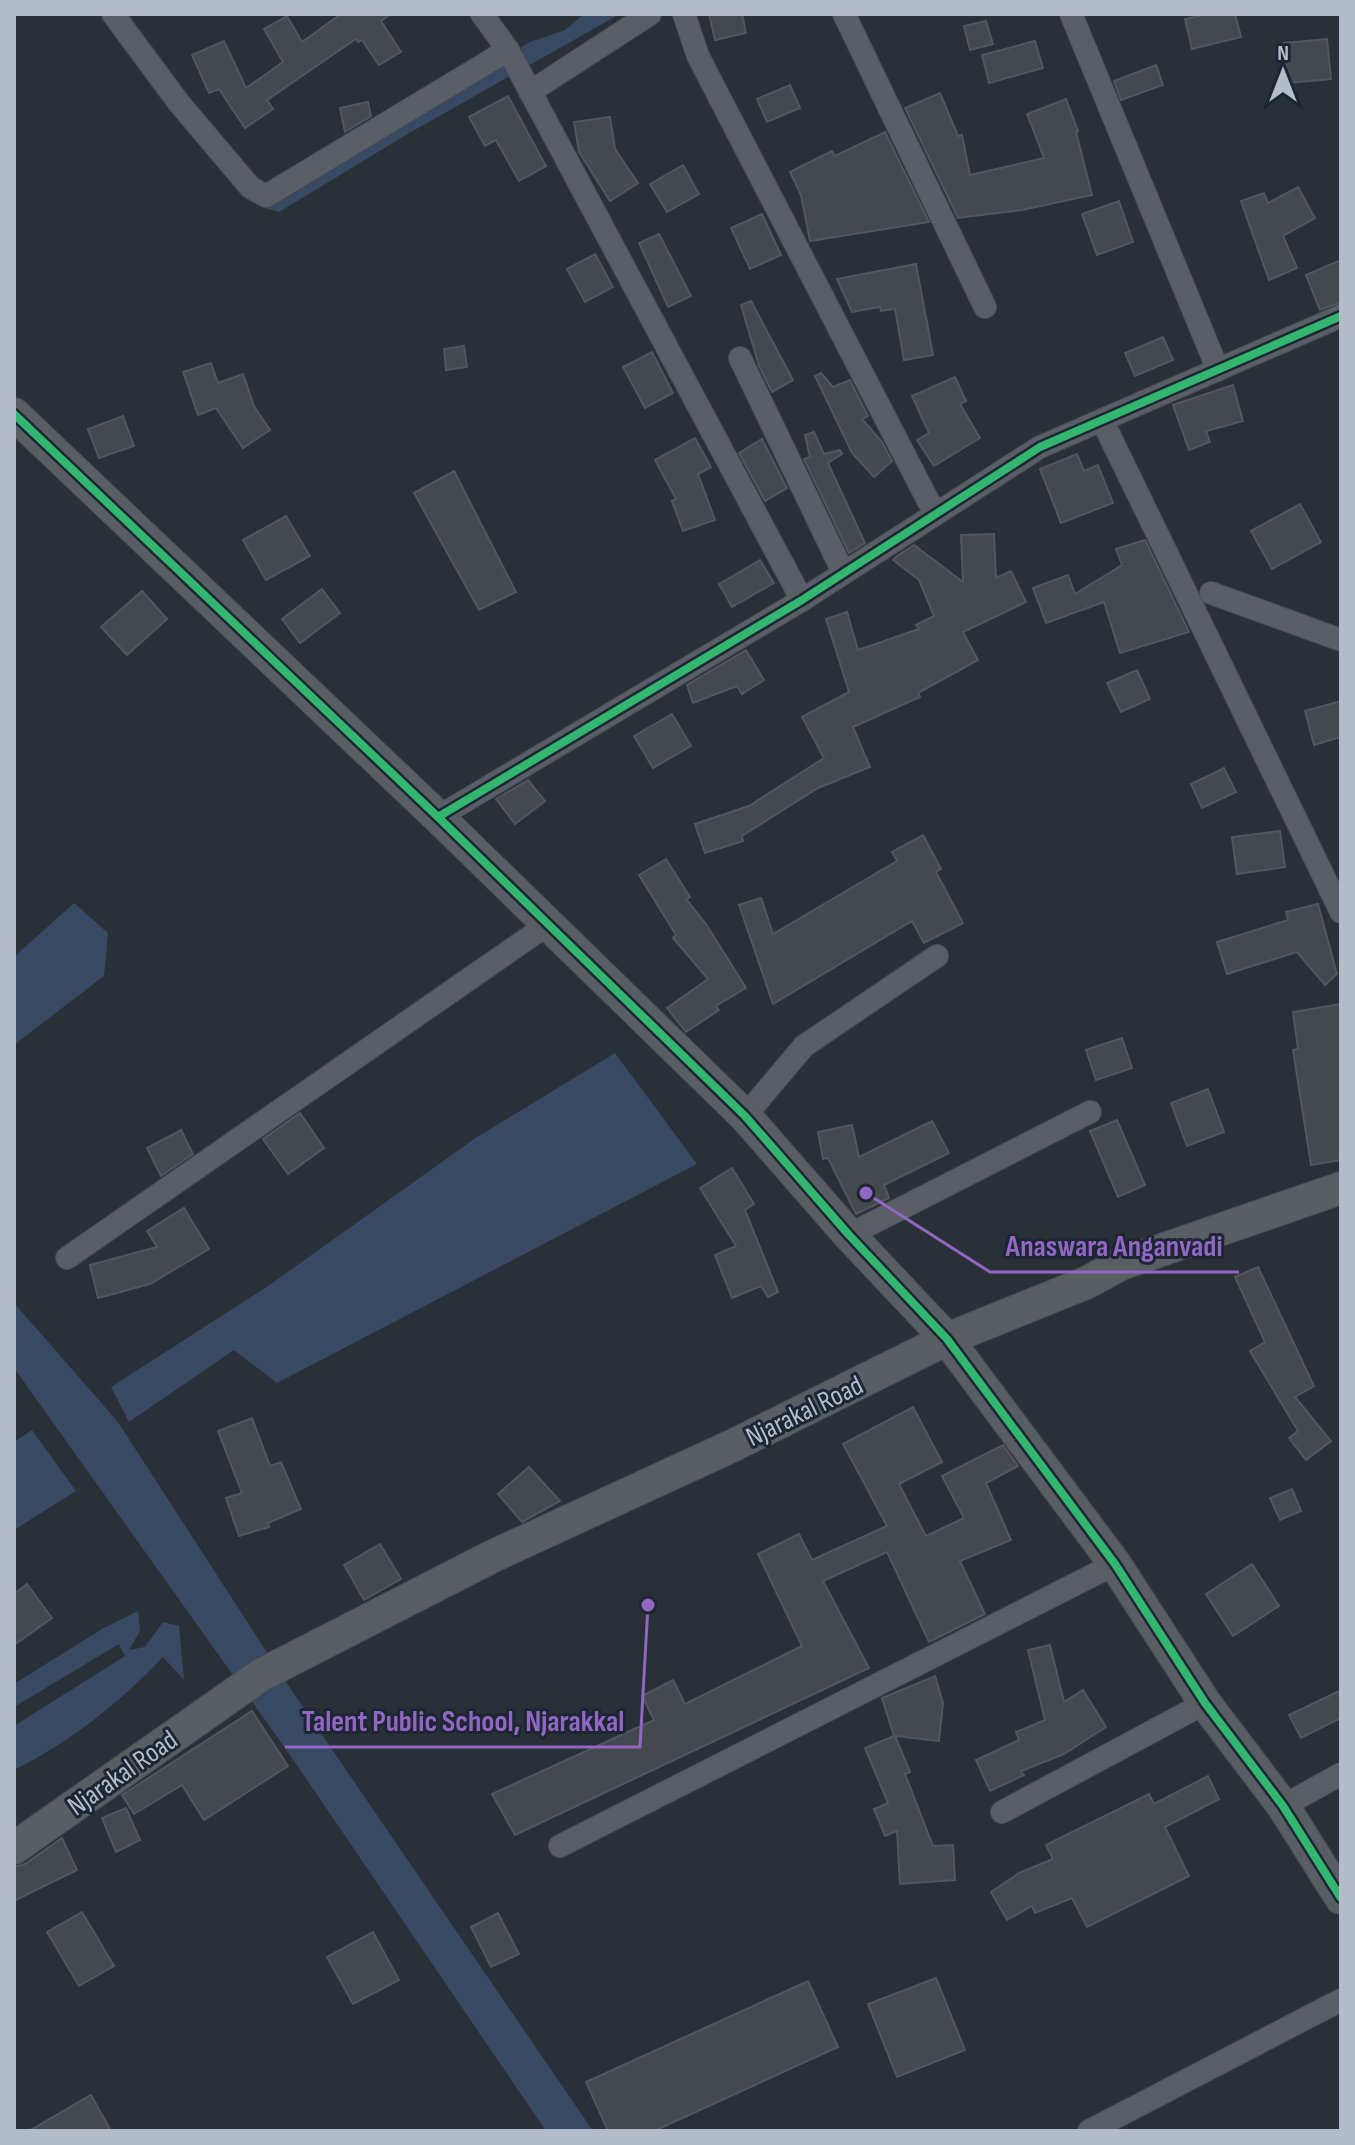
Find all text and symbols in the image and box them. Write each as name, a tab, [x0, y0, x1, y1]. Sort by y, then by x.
north arrow	[1243, 32, 1323, 112]
text: N	[1277, 40, 1289, 67]
callout: Anaswara Anganvadi	[990, 1218, 1239, 1272]
text: Anaswara Anganvadi	[1004, 1229, 1223, 1265]
street label: Njarakal Road	[741, 1369, 869, 1454]
callout: Talent Public School, Njarakkal	[285, 1693, 640, 1747]
text: Talent Public School, Njarakkal	[302, 1704, 624, 1740]
street label: Njarakal Road	[62, 1724, 184, 1823]

